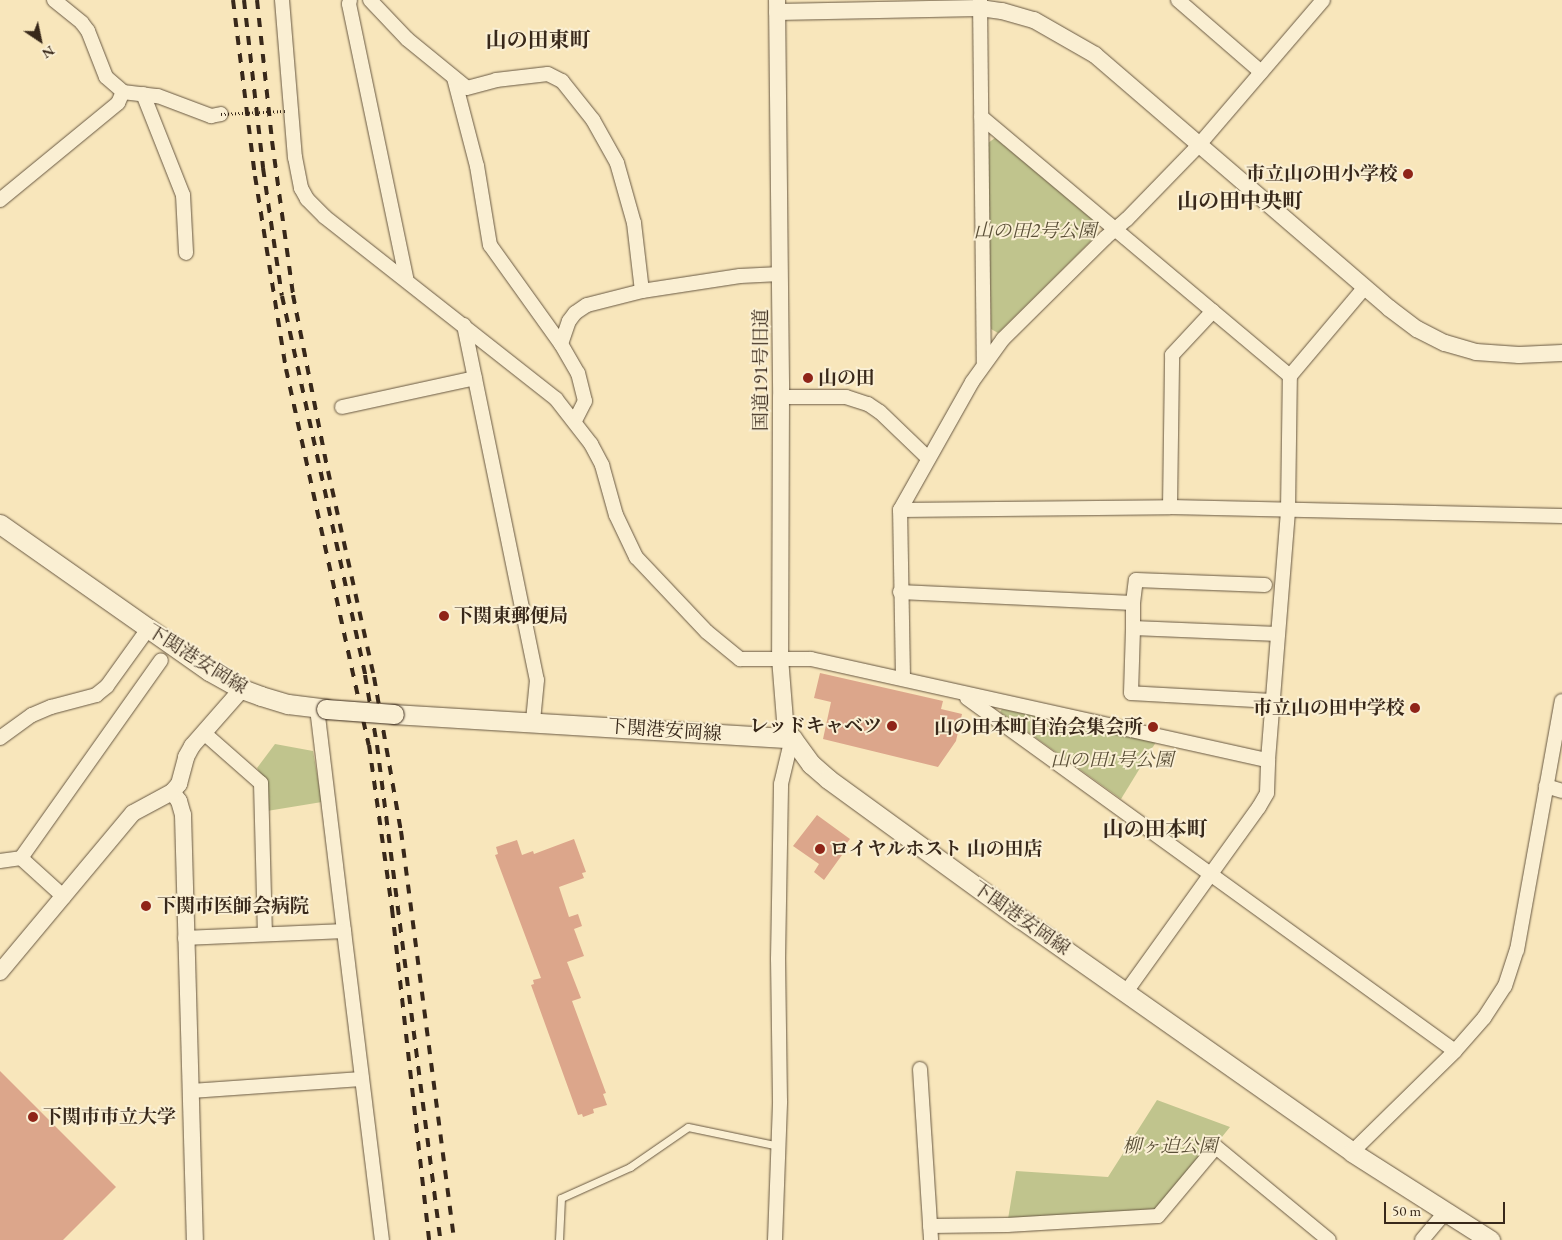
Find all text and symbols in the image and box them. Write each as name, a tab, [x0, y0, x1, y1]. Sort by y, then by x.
north arrow	[15, 15, 65, 65]
district label: 山の田東町	[486, 27, 590, 53]
text: N	[39, 42, 58, 63]
place label: 市立山の田小学校	[1246, 163, 1398, 185]
marker: 市立山の田小学校	[1402, 168, 1414, 180]
district label: 山の田中央町	[1177, 188, 1303, 214]
park label: 山の田2号公園	[973, 220, 1097, 242]
street label: 国道191号旧道	[750, 309, 772, 431]
place label: 山の田	[818, 367, 875, 389]
marker: 山の田	[802, 372, 814, 384]
place label: 下関東郵便局	[454, 605, 568, 627]
marker: 下関東郵便局	[438, 610, 450, 622]
street label: 下関港安岡線	[143, 619, 251, 699]
place label: 市立山の田中学校	[1253, 697, 1405, 719]
marker: 市立山の田中学校	[1409, 702, 1421, 714]
street label: 下関港安岡線	[607, 715, 723, 745]
place label: レッドキャベツ	[749, 715, 882, 737]
place label: 山の田本町自治会集会所	[934, 716, 1143, 738]
marker: レッドキャベツ	[886, 720, 898, 732]
marker: 山の田本町自治会集会所	[1147, 721, 1159, 733]
park label: 山の田1号公園	[1050, 749, 1174, 771]
district label: 山の田本町	[1103, 816, 1207, 842]
place label: ロイヤルホスト 山の田店	[830, 838, 1044, 860]
marker: ロイヤルホスト 山の田店	[814, 843, 826, 855]
street label: 下関港安岡線	[968, 876, 1074, 960]
place label: 下関市医師会病院	[157, 895, 309, 917]
marker: 下関市医師会病院	[139, 899, 153, 913]
place label: 下関市市立大学	[43, 1106, 176, 1128]
marker: 下関市市立大学	[27, 1111, 39, 1123]
park label: 柳ヶ迫公園	[1123, 1135, 1217, 1157]
scale bar	[1387, 1192, 1508, 1224]
text: 50 m	[1392, 1201, 1421, 1220]

